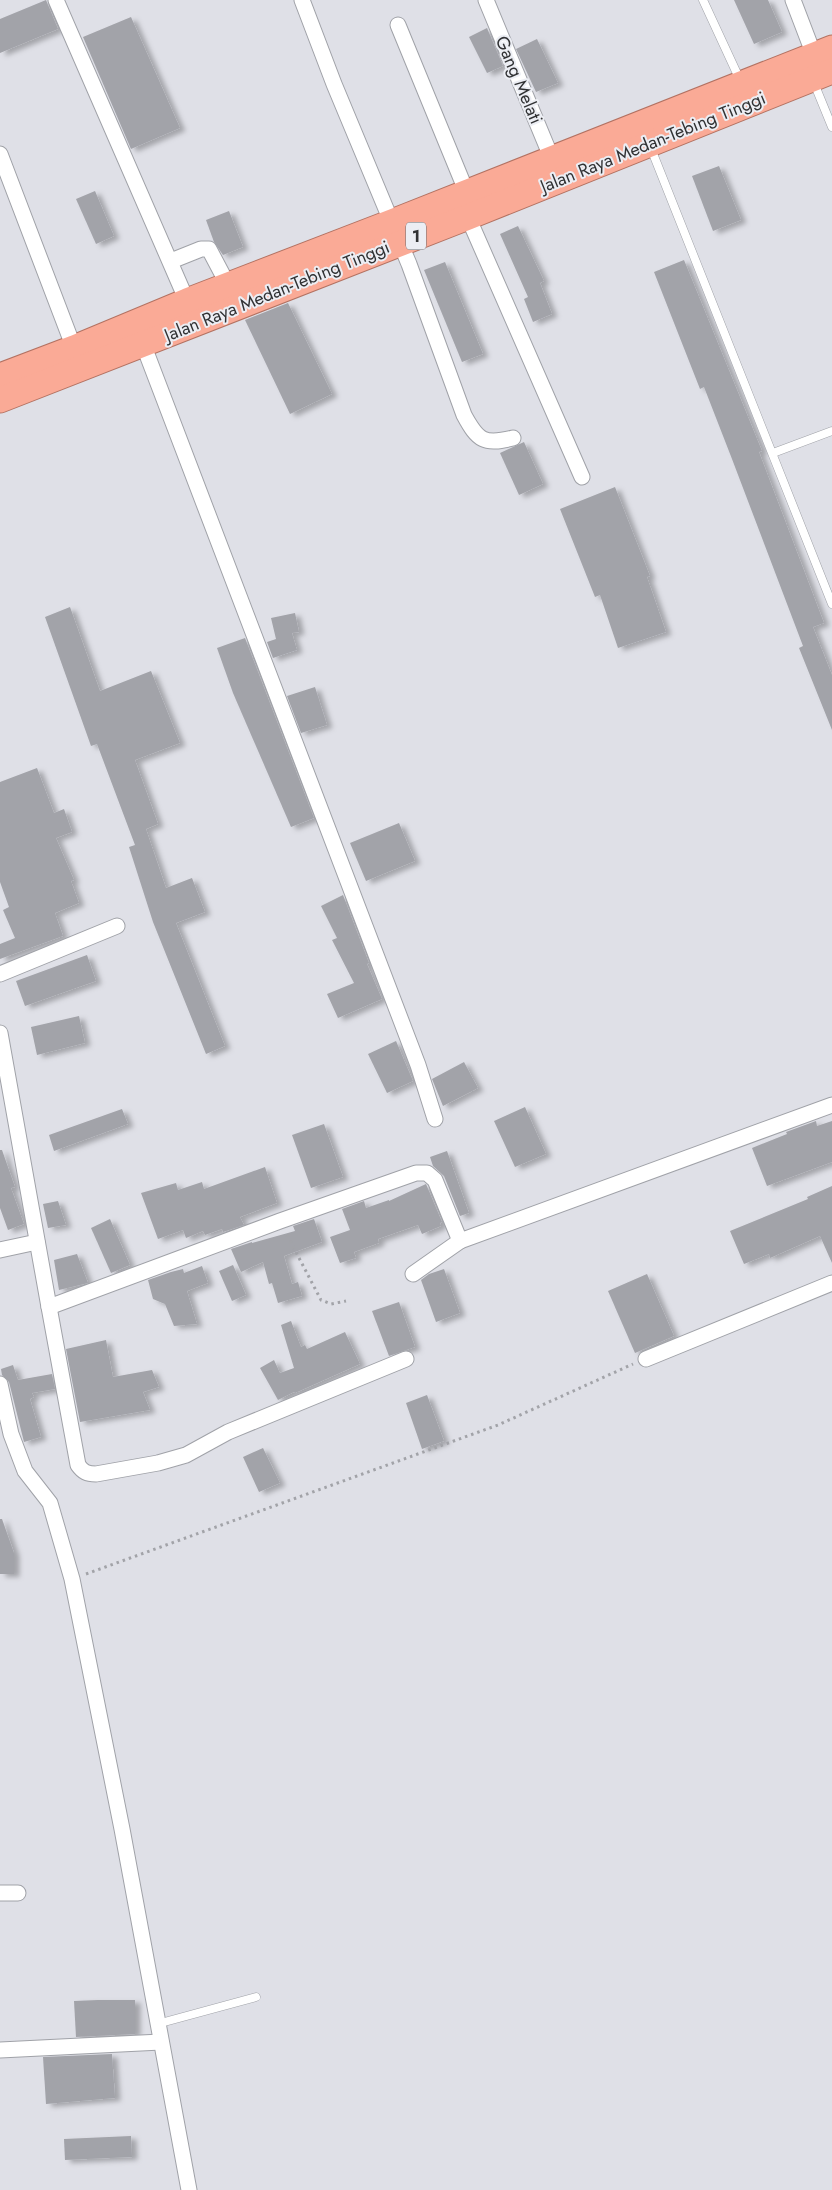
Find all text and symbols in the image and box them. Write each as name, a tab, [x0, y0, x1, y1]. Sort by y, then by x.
street label: Gang Melati	[489, 32, 549, 128]
street label: Jalan Raya Medan-Tebing Tinggi	[535, 85, 770, 200]
road number: 1	[406, 222, 426, 250]
street label: Jalan Raya Medan-Tebing Tinggi	[159, 234, 394, 349]

